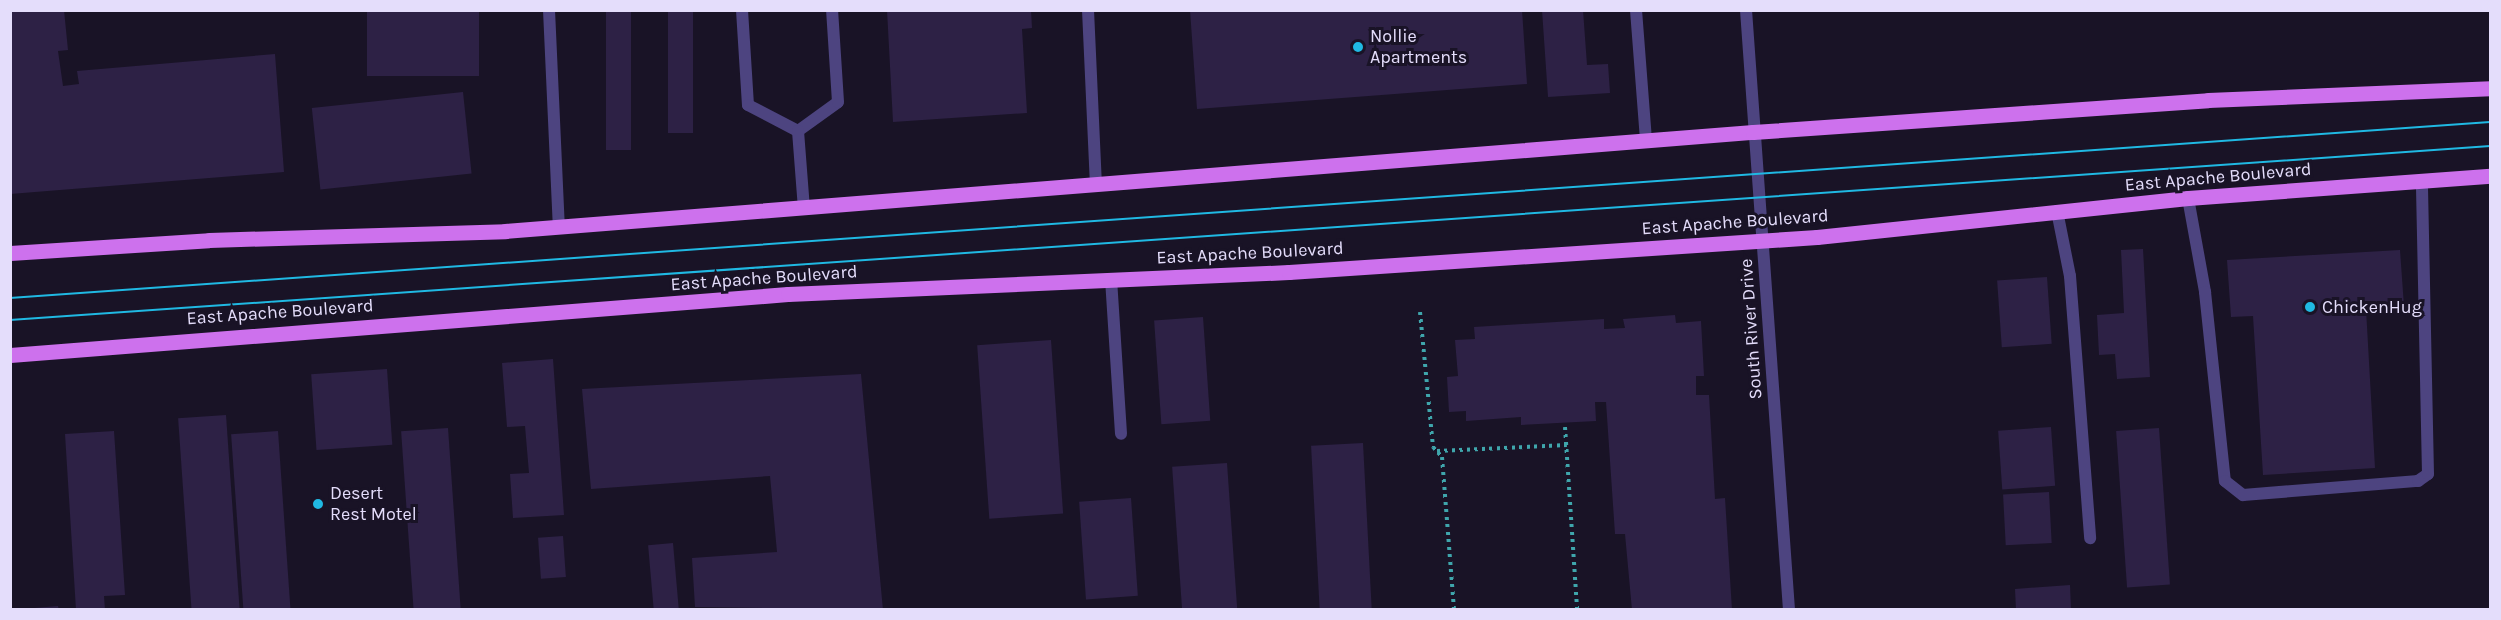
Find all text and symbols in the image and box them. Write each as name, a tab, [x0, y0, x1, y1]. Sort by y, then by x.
place label: Nollie Apartments	[1370, 26, 1467, 68]
marker: Nollie Apartments	[1351, 40, 1365, 54]
street label: East Apache Boulevard	[2124, 158, 2312, 196]
street label: East Apache Boulevard	[1641, 205, 1829, 239]
street label: East Apache Boulevard	[1156, 237, 1344, 269]
street label: South River Drive	[1735, 258, 1767, 400]
street label: East Apache Boulevard	[670, 261, 858, 295]
street label: East Apache Boulevard	[186, 295, 374, 329]
place label: ChickenHug	[2322, 296, 2422, 318]
marker: ChickenHug	[2303, 300, 2317, 314]
place label: Desert Rest Motel	[330, 483, 417, 526]
marker: Desert Rest Motel	[311, 497, 325, 511]

